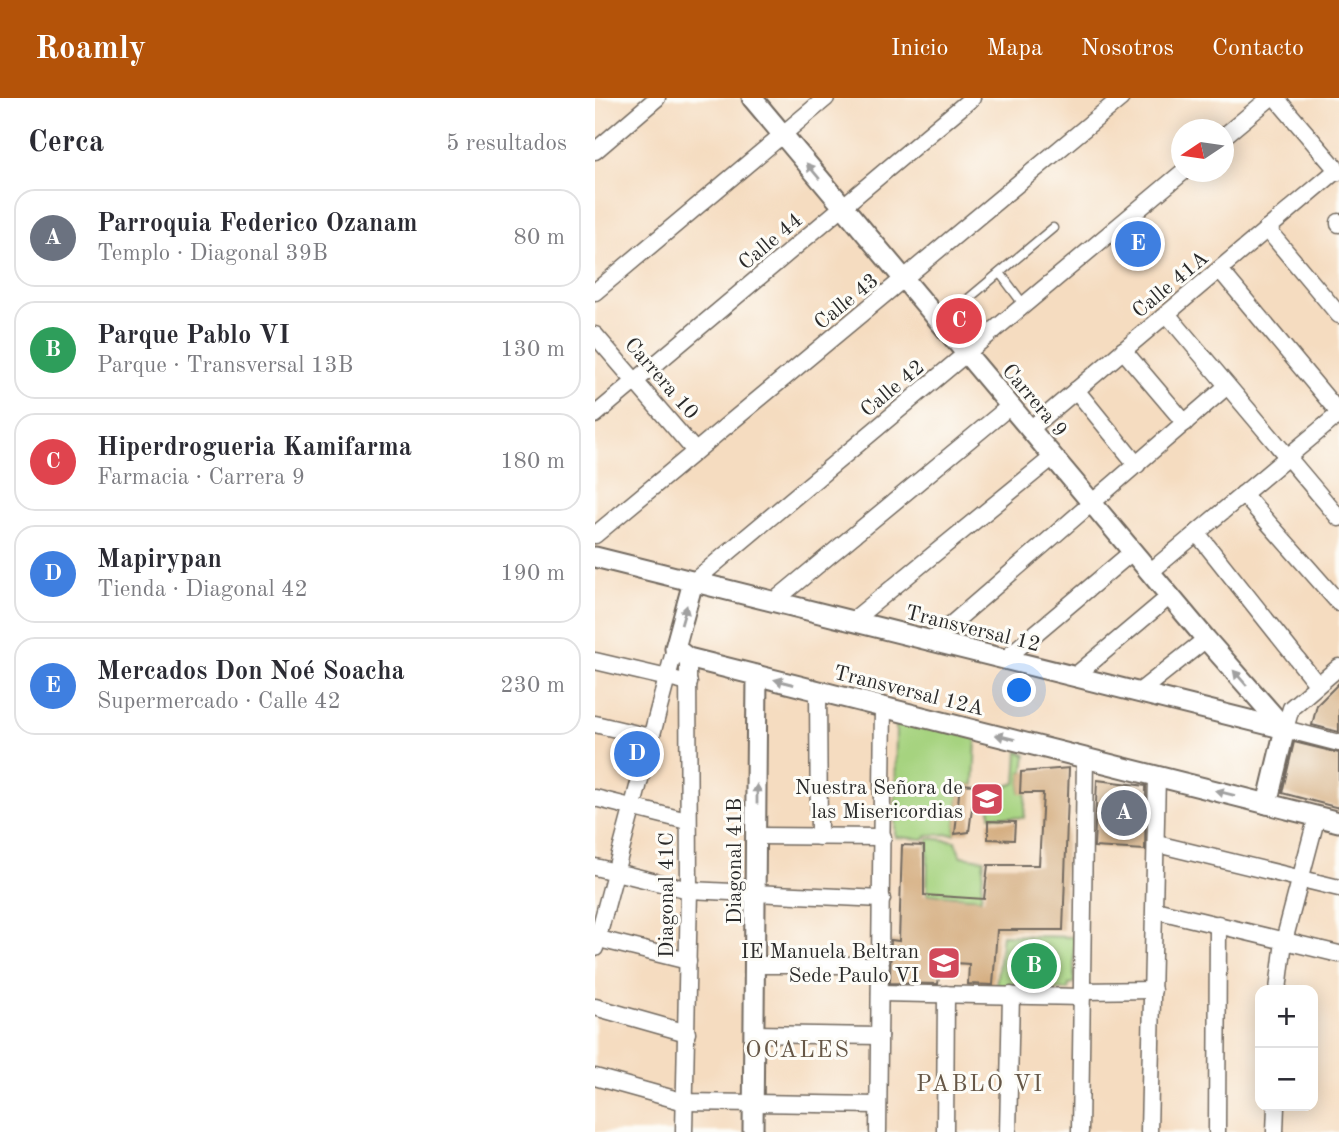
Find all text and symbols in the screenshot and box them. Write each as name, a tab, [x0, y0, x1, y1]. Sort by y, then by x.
text: Roamly	[35, 33, 146, 66]
text: Inicio	[891, 37, 949, 61]
text: Mapa	[987, 37, 1043, 61]
text: Nosotros	[1081, 37, 1174, 61]
text: Contacto	[1212, 37, 1304, 61]
north arrow	[1171, 119, 1234, 182]
text: Cerca	[28, 128, 104, 158]
text: 5 resultados	[446, 132, 567, 155]
one-way arrow	[806, 163, 821, 181]
street label: Calle 44	[735, 210, 807, 275]
text: Parroquia Federico Ozanam	[97, 211, 418, 237]
pin: E	[1115, 218, 1161, 270]
text: A	[44, 226, 62, 249]
text: 80 m	[514, 226, 565, 249]
text: Templo · Diagonal 39B	[97, 242, 328, 265]
street label: Calle 41A	[1129, 248, 1213, 323]
street label: Calle 43	[811, 270, 883, 334]
pin: C	[936, 295, 982, 347]
text: Parque Pablo VI	[97, 323, 290, 349]
street label: Carrera 10	[620, 334, 702, 424]
text: B	[45, 338, 61, 361]
text: 130 m	[500, 338, 565, 361]
text: Parque · Transversal 13B	[97, 354, 353, 377]
street label: Calle 42	[857, 357, 929, 422]
street label: Carrera 9	[997, 360, 1070, 442]
text: Hiperdrogueria Kamifarma	[97, 435, 412, 461]
text: C	[45, 450, 61, 473]
text: 180 m	[500, 450, 565, 473]
text: Farmacia · Carrera 9	[97, 466, 305, 489]
text: Mapirypan	[97, 547, 222, 573]
text: D	[44, 562, 62, 585]
text: 190 m	[500, 562, 565, 585]
text: Tienda · Diagonal 42	[97, 578, 308, 601]
street label: Transversal 12	[903, 603, 1042, 656]
one-way arrow	[679, 604, 689, 625]
text: Mercados Don Noé Soacha	[97, 659, 405, 685]
street label: Transversal 12A	[831, 663, 986, 720]
one-way arrow	[1232, 669, 1248, 687]
your location	[1002, 673, 1036, 707]
text: E	[45, 674, 61, 697]
text: 230 m	[500, 674, 565, 697]
one-way arrow	[773, 676, 795, 687]
text: Supermercado · Calle 42	[97, 690, 341, 713]
pin: D	[614, 728, 660, 780]
one-way arrow	[994, 731, 1016, 742]
place label: Nuestra Señora de las Misericordias	[795, 778, 963, 823]
school or university icon: Nuestra Señora de las Misericordias	[968, 780, 1006, 818]
one-way arrow	[751, 783, 763, 805]
pin: A	[1101, 787, 1147, 839]
one-way arrow	[1214, 787, 1236, 798]
street label: Diagonal 41B	[725, 798, 746, 924]
street label: Diagonal 41C	[657, 832, 678, 958]
pin: B	[1011, 940, 1057, 992]
place label: IE Manuela Beltran Sede Paulo VI	[741, 942, 919, 987]
school or university icon: IE Manuela Beltran Sede Paulo VI	[925, 944, 963, 982]
map controls	[1255, 985, 1318, 1111]
button: +	[1255, 985, 1318, 1048]
district label: OCALES	[745, 1039, 851, 1062]
button: −	[1255, 1048, 1318, 1111]
district label: PABLO VI	[916, 1073, 1044, 1096]

